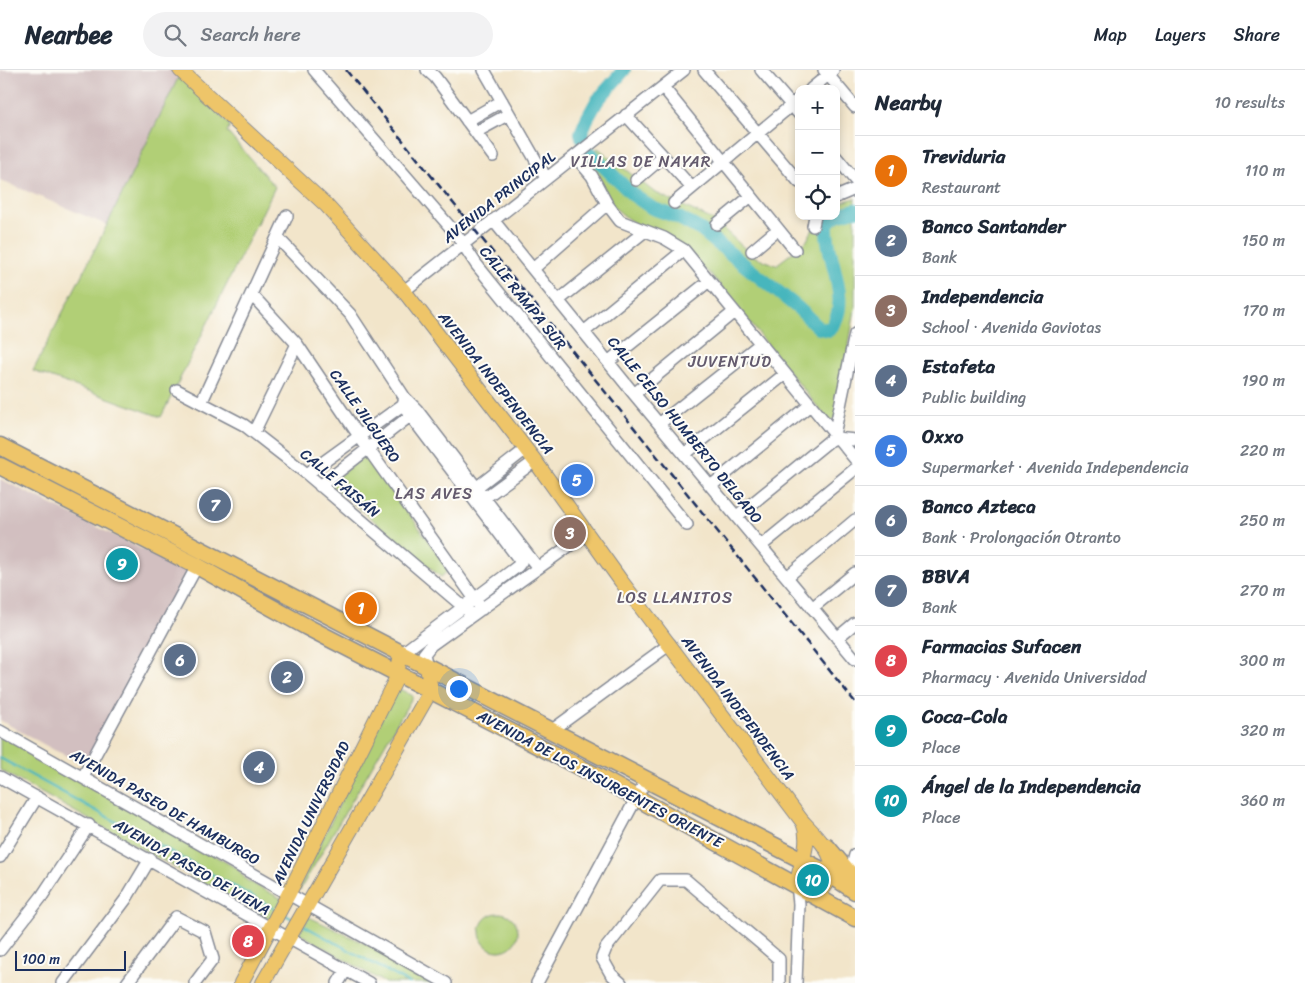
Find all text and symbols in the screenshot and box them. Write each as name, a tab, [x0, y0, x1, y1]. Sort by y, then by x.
search box	[143, 12, 493, 57]
text: Nearbee	[25, 14, 113, 56]
text: Search here	[201, 18, 301, 51]
text: Map	[1094, 19, 1127, 51]
text: Layers	[1155, 19, 1206, 51]
text: Share	[1234, 19, 1280, 51]
icon: search	[161, 21, 189, 49]
text: Nearby	[875, 84, 941, 122]
map controls	[795, 85, 840, 220]
button: +	[795, 85, 840, 130]
text: 10 results	[1214, 88, 1285, 117]
button: −	[795, 130, 840, 175]
text: Treviduria	[922, 140, 1005, 173]
street label: AVENIDA PRINCIPAL	[436, 144, 561, 250]
district label: VILLAS DE NAYAR	[571, 147, 711, 176]
text: 1	[888, 156, 894, 185]
text: 110 m	[1245, 156, 1285, 185]
text: Restaurant	[922, 173, 1001, 202]
button: locate	[795, 175, 840, 220]
text: Banco Santander	[922, 210, 1065, 243]
text: 2	[886, 226, 896, 255]
text: 150 m	[1242, 226, 1285, 255]
street label: CALLE RAMPA SUR	[473, 240, 573, 356]
text: Bank	[922, 243, 957, 272]
text: Independencia	[922, 280, 1043, 313]
text: 3	[887, 296, 895, 325]
text: 170 m	[1242, 296, 1285, 325]
street label: AVENIDA INDEPENDENCIA	[431, 305, 560, 460]
text: School · Avenida Gaviotas	[922, 313, 1101, 342]
street label: CALLE CELSO HUMBERTO DELGADO	[601, 330, 769, 530]
district label: JUVENTUD	[687, 347, 772, 376]
text: Estafeta	[922, 350, 995, 383]
street label: CALLE JILGUERO	[323, 363, 407, 469]
text: 4	[886, 366, 896, 395]
text: 190 m	[1242, 366, 1285, 395]
text: Public building	[922, 383, 1026, 412]
text: Oxxo	[922, 420, 963, 453]
text: 5	[886, 436, 896, 465]
text: 220 m	[1240, 436, 1285, 465]
street label: CALLE FAISÁN	[294, 442, 386, 525]
text: Supermarket · Avenida Independencia	[922, 453, 1189, 482]
pin: 5	[561, 461, 593, 499]
district label: LAS AVES	[395, 479, 473, 508]
pin: 7	[199, 486, 231, 524]
text: Banco Azteca	[922, 490, 1036, 523]
text: 6	[886, 506, 896, 535]
text: 250 m	[1239, 506, 1285, 535]
pin: 3	[554, 514, 586, 552]
text: Bank · Prolongación Otranto	[922, 523, 1121, 552]
pin: 9	[106, 545, 138, 583]
text: BBVA	[922, 560, 970, 593]
text: 7	[886, 576, 896, 605]
text: 270 m	[1240, 576, 1285, 605]
district label: LOS LLANITOS	[617, 583, 733, 612]
pin: 1	[345, 589, 377, 627]
text: Bank	[922, 593, 957, 622]
street label: AVENIDA INDEPENDENCIA	[674, 629, 801, 786]
text: Farmacias Sufacen	[922, 630, 1081, 663]
pin: 6	[164, 641, 196, 679]
text: 8	[886, 646, 896, 675]
text: 300 m	[1240, 646, 1285, 675]
pin: 2	[271, 658, 303, 696]
text: Pharmacy · Avenida Universidad	[922, 663, 1146, 692]
your location	[446, 676, 472, 702]
text: Coca-Cola	[922, 700, 1008, 733]
street label: AVENIDA DE LOS INSURGENTES ORIENTE	[471, 702, 729, 856]
text: 9	[886, 716, 896, 745]
text: 320 m	[1240, 716, 1285, 745]
text: Place	[922, 733, 961, 762]
street label: AVENIDA UNIVERSIDAD	[264, 736, 357, 890]
street label: AVENIDA PASEO DE HAMBURGO	[64, 741, 265, 872]
pin: 4	[243, 748, 275, 786]
text: Ángel de la Independencia	[922, 770, 1140, 803]
text: 10	[883, 786, 899, 815]
text: 360 m	[1241, 786, 1285, 815]
text: Place	[922, 803, 961, 832]
street label: AVENIDA PASEO DE VIENA	[108, 811, 275, 923]
pin: 10	[797, 861, 829, 899]
pin: 8	[232, 922, 264, 960]
text: 100 m	[22, 947, 60, 972]
scale bar	[15, 948, 126, 971]

